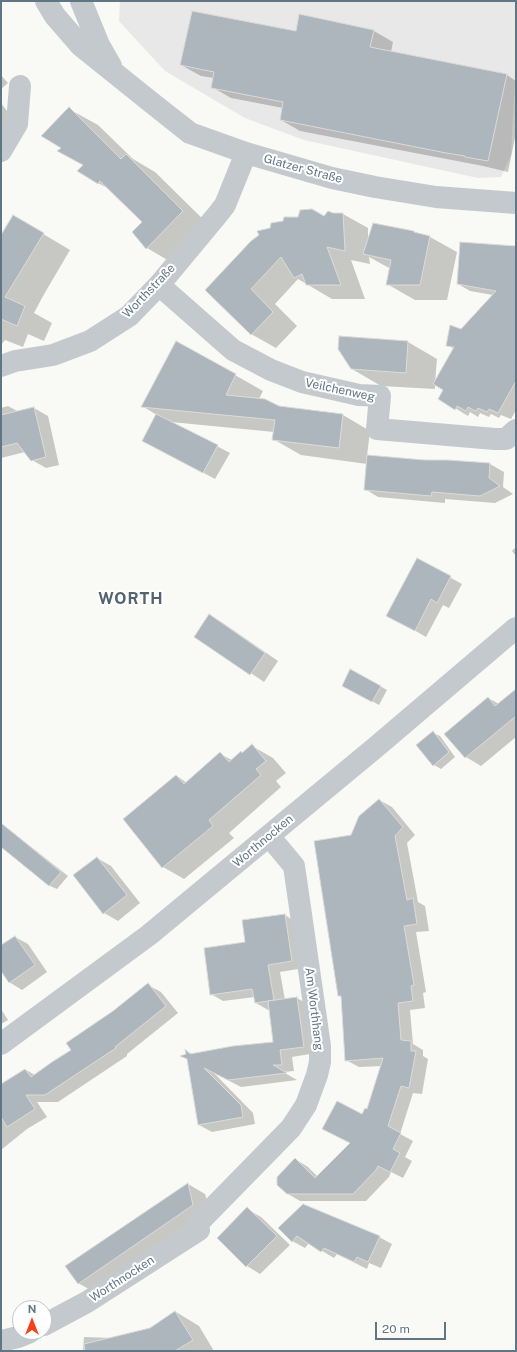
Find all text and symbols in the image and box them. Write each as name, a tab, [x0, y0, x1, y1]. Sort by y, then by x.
street label: Glatzer Straße	[262, 152, 344, 186]
street label: Worthstraße	[120, 261, 178, 321]
street label: Veilchenweg	[304, 376, 376, 404]
district label: WORTH	[98, 589, 164, 609]
street label: Worthnocken	[230, 812, 296, 870]
street label: Am Worthhang	[302, 967, 326, 1051]
street label: Worthnocken	[87, 1253, 157, 1305]
north arrow	[12, 1300, 52, 1340]
text: N	[28, 1303, 36, 1315]
scale bar	[377, 1314, 448, 1340]
text: 20 m	[382, 1322, 410, 1336]

